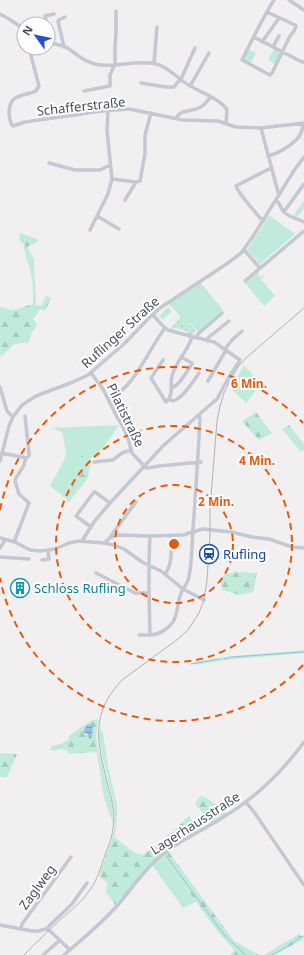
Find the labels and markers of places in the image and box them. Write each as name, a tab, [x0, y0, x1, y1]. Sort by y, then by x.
centre of rings	[167, 537, 181, 551]
station icon: Rufling	[198, 543, 220, 565]
place label: Rufling	[223, 545, 266, 563]
building icon: Schloss Rufling	[9, 577, 31, 599]
place label: Schloss Rufling	[34, 579, 126, 597]

